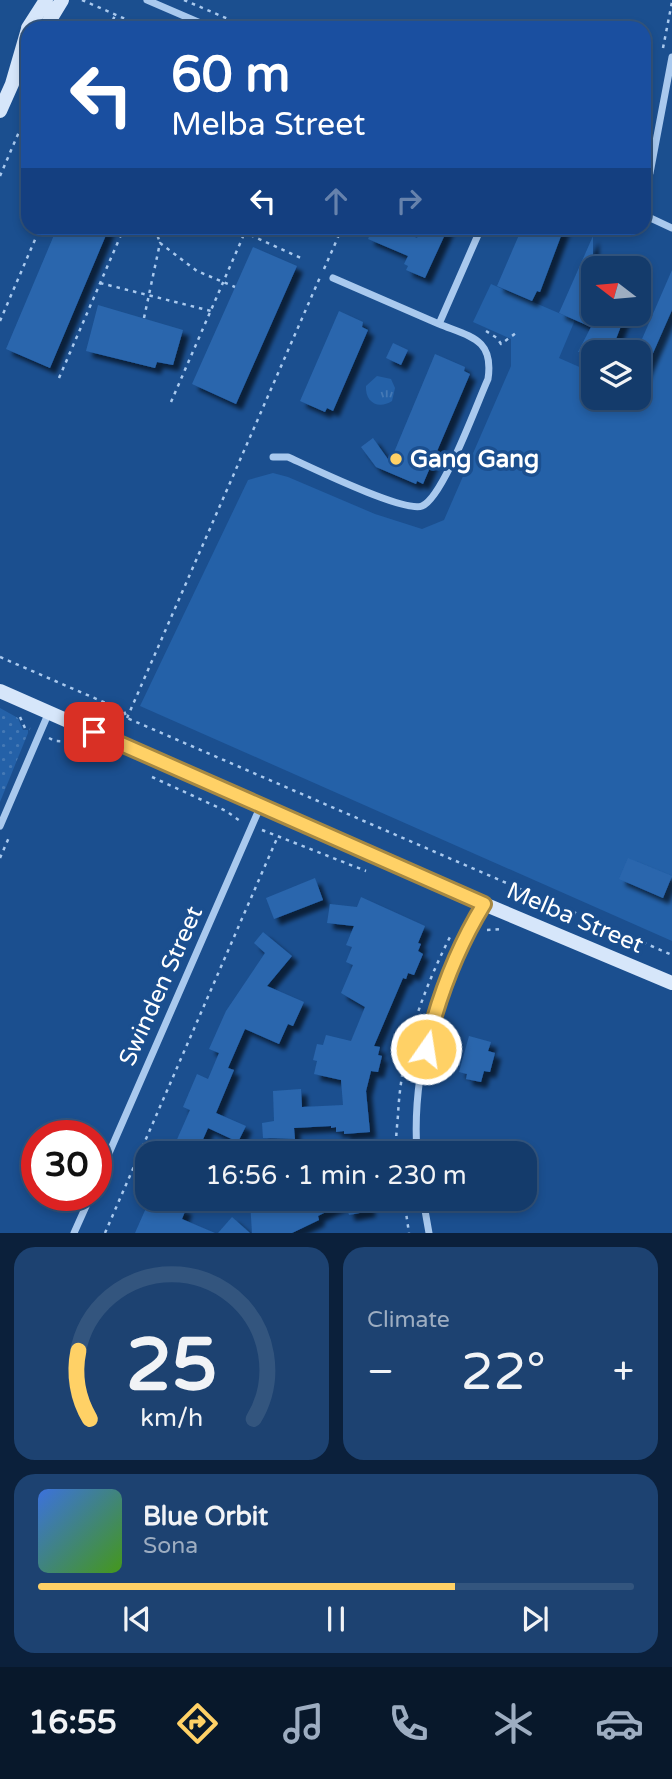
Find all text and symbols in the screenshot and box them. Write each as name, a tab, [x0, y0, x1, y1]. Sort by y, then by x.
text: 60 m	[171, 46, 290, 105]
icon: left	[56, 49, 147, 140]
text: Melba Street	[171, 106, 366, 144]
icon: left	[244, 182, 282, 220]
icon: ahead	[317, 182, 355, 220]
icon: right	[390, 182, 428, 220]
north arrow	[581, 256, 651, 326]
map controls	[581, 256, 651, 410]
button: layers	[581, 340, 651, 410]
place label: Gang Gang	[410, 445, 539, 474]
marker: Gang Gang	[388, 451, 404, 467]
pin	[64, 702, 124, 762]
icon: arrive	[75, 713, 113, 751]
street label: Melba Street	[502, 876, 648, 960]
street label: Swinden Street	[113, 902, 209, 1070]
position arrow	[389, 1012, 463, 1086]
speed limit sign: 30	[21, 1120, 112, 1211]
text: 16:56 · 1 min · 230 m	[205, 1160, 467, 1191]
text: Climate	[367, 1306, 450, 1334]
text: 25	[126, 1323, 217, 1411]
text: 22°	[461, 1341, 546, 1404]
text: −	[367, 1349, 394, 1395]
text: +	[613, 1349, 634, 1395]
text: km/h	[140, 1403, 203, 1433]
text: Blue Orbit	[143, 1501, 268, 1532]
text: Sona	[143, 1532, 198, 1560]
icon: previous	[118, 1600, 156, 1638]
icon: pause	[317, 1600, 355, 1638]
icon: next	[516, 1600, 554, 1638]
icon: directions	[173, 1699, 222, 1748]
icon: music	[279, 1699, 328, 1748]
icon: phone	[384, 1699, 433, 1748]
icon: climate	[489, 1699, 538, 1748]
icon: car	[595, 1699, 644, 1748]
text: 16:55	[28, 1704, 117, 1742]

